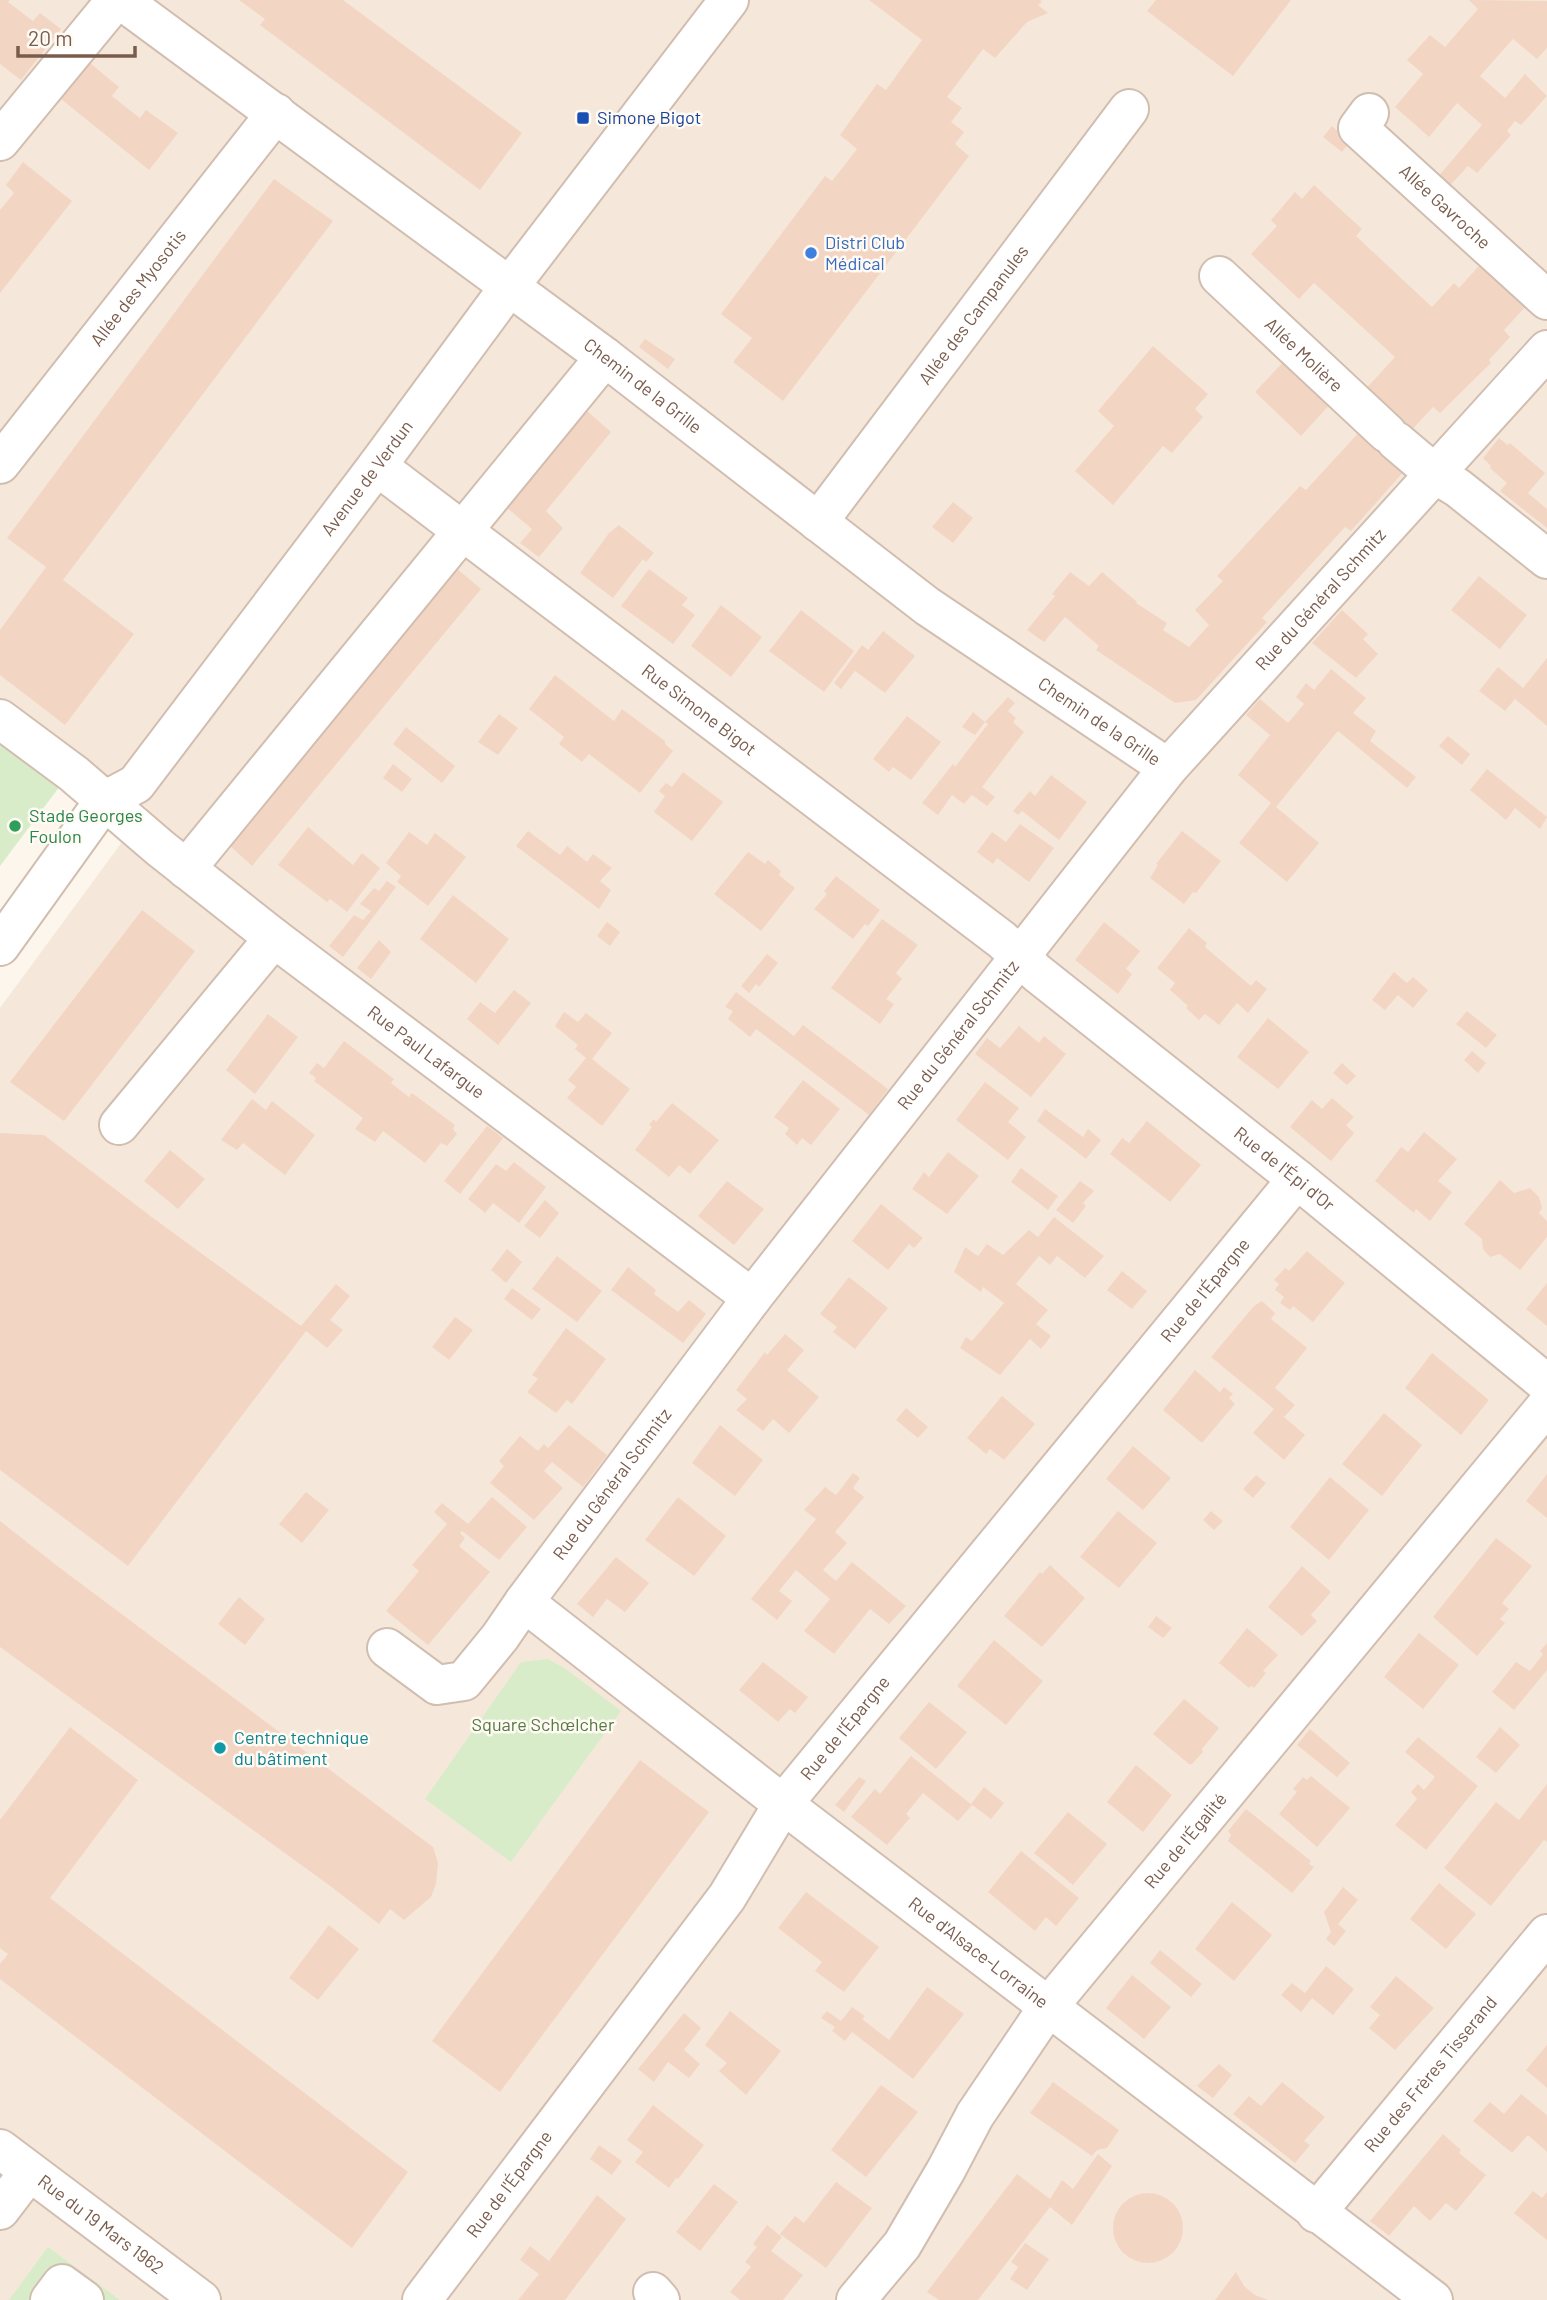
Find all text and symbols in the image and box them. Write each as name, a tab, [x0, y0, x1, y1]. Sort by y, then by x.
scale bar	[18, 14, 135, 58]
text: 20 m	[28, 25, 73, 50]
place label: Simone Bigot	[597, 106, 701, 128]
marker: Simone Bigot	[575, 110, 591, 126]
street label: Allée Gavroche	[1395, 159, 1496, 253]
street label: Allée des Myosotis	[85, 224, 190, 350]
place label: Distri Club Médical	[825, 231, 905, 274]
street label: Allée des Campanules	[913, 240, 1033, 389]
marker: Distri Club Médical	[803, 245, 819, 261]
street label: Allée Molière	[1261, 313, 1348, 396]
street label: Chemin de la Grille	[580, 333, 707, 438]
street label: Avenue de Verdun	[316, 416, 417, 540]
street label: Rue du Général Schmitz	[1250, 523, 1390, 674]
street label: Rue Simone Bigot	[638, 659, 761, 760]
street label: Chemin de la Grille	[1034, 672, 1165, 770]
place label: Stade Georges Foulon	[29, 804, 143, 847]
marker: Stade Georges Foulon	[7, 818, 23, 834]
street label: Rue du Général Schmitz	[892, 955, 1023, 1114]
street label: Rue Paul Lafargue	[364, 1000, 489, 1103]
street label: Rue de l'Épi d'Or	[1230, 1121, 1340, 1216]
street label: Rue de l'Épargne	[1155, 1233, 1254, 1346]
street label: Rue du Général Schmitz	[548, 1403, 676, 1564]
street label: Rue de l'Épargne	[795, 1671, 894, 1784]
park label: Square Schœlcher	[471, 1713, 615, 1735]
place label: Centre technique du bâtiment	[234, 1726, 369, 1769]
marker: Centre technique du bâtiment	[212, 1740, 228, 1756]
street label: Rue de l'Égalité	[1139, 1788, 1231, 1893]
street label: Rue d'Alsace-Lorraine	[905, 1892, 1053, 2013]
street label: Rue des Frères Tisserand	[1359, 1991, 1501, 2156]
street label: Rue de l'Épargne	[461, 2126, 556, 2242]
street label: Rue du 19 Mars 1962	[34, 2169, 169, 2278]

